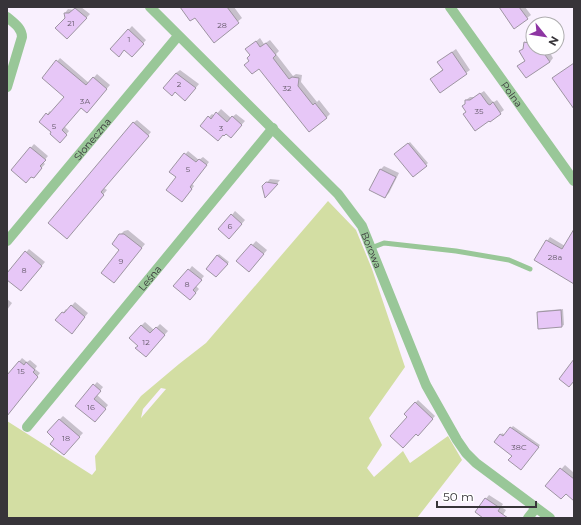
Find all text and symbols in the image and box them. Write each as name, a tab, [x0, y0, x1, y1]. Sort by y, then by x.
north arrow	[525, 16, 565, 56]
house number: 21	[67, 18, 75, 28]
house number: 28	[217, 20, 227, 30]
house number: 1	[128, 34, 130, 44]
text: N	[545, 34, 562, 48]
house number: 2	[177, 79, 182, 89]
street label: Polna	[498, 79, 526, 110]
house number: 32	[282, 83, 292, 93]
house number: 3A	[80, 96, 90, 106]
house number: 35	[475, 106, 484, 116]
street label: Słoneczna	[71, 115, 114, 163]
house number: 5	[52, 121, 57, 131]
house number: 3	[219, 123, 224, 133]
house number: 5	[186, 164, 191, 174]
house number: 6	[228, 221, 233, 231]
street label: Borowa	[358, 230, 385, 270]
house number: 28a	[548, 252, 562, 262]
house number: 9	[119, 256, 124, 266]
street label: Leśna	[135, 262, 164, 293]
house number: 8	[21, 265, 27, 275]
house number: 8	[184, 279, 190, 289]
house number: 12	[142, 337, 150, 347]
house number: 15	[17, 366, 25, 376]
house number: 16	[87, 402, 95, 412]
house number: 18	[62, 433, 70, 443]
house number: 38C	[511, 442, 527, 452]
scale bar	[437, 483, 536, 509]
text: 50 m	[443, 489, 474, 504]

